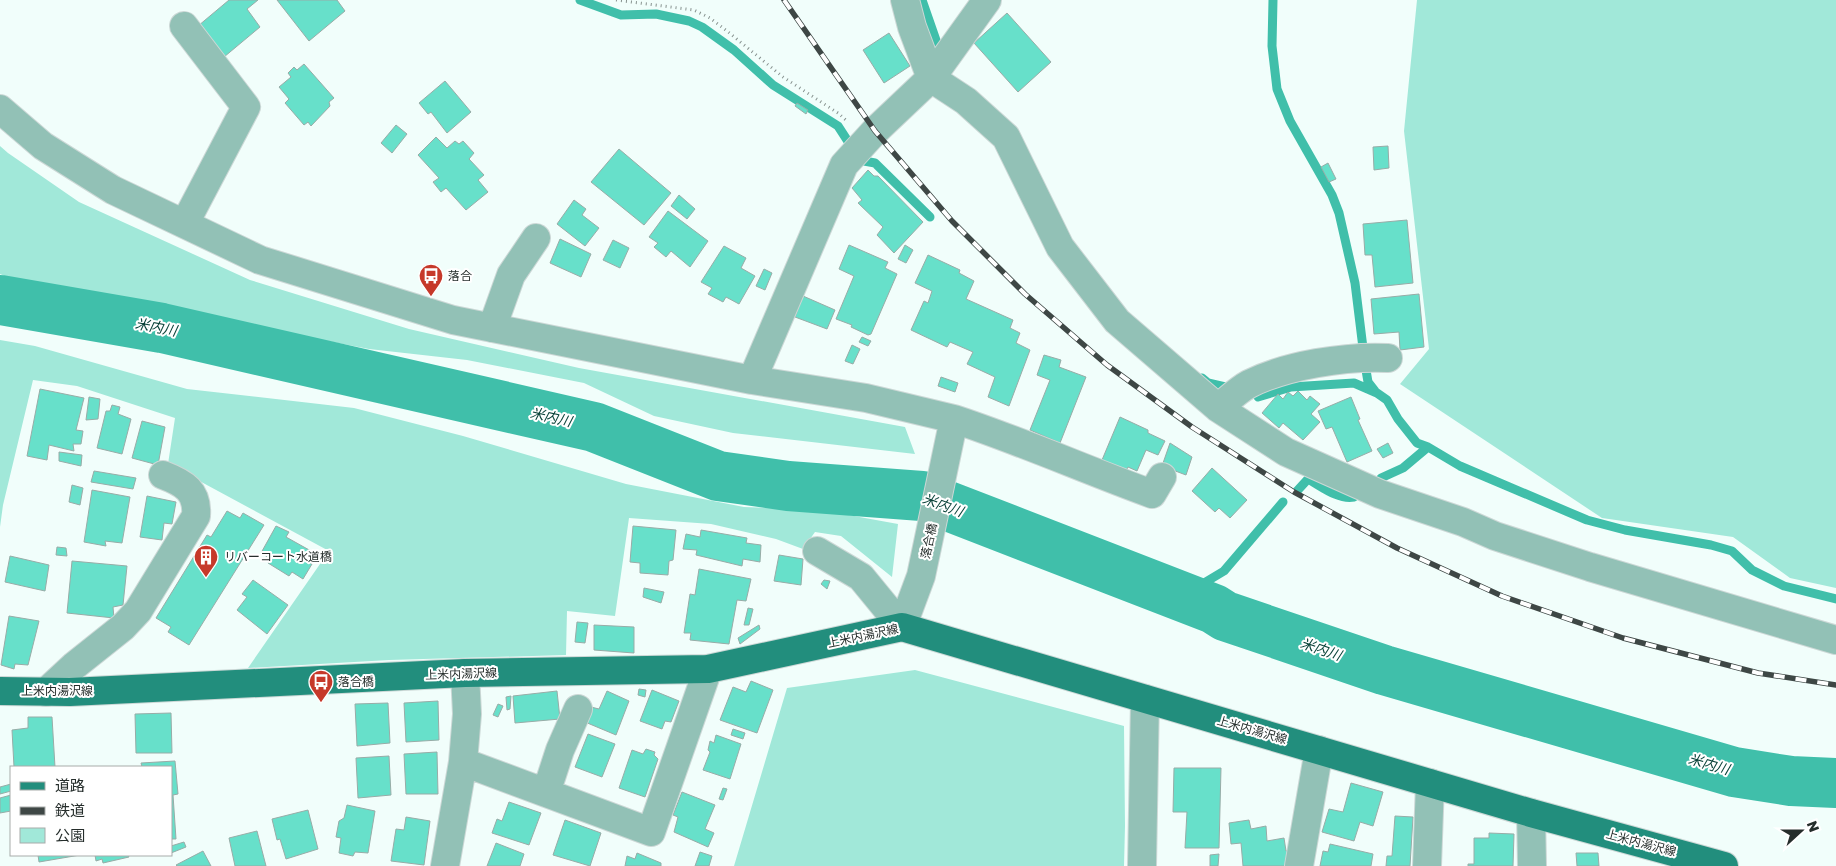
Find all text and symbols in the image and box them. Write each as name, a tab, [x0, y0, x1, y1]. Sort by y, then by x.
bus stop icon: 落合	[418, 263, 444, 297]
place label: 落合	[448, 268, 472, 283]
water label: 米内川	[134, 314, 180, 339]
water label: 米内川	[529, 404, 575, 430]
water label: 米内川	[921, 489, 968, 520]
street label: 落合橋	[917, 522, 940, 560]
building icon: リバーコート水道橋	[193, 544, 219, 578]
place label: リバーコート水道橋	[224, 549, 332, 564]
street label: 上米内湯沢線	[826, 621, 900, 650]
water label: 米内川	[1299, 634, 1346, 664]
street label: 上米内湯沢線	[425, 665, 497, 682]
bus stop icon: 落合橋	[308, 669, 334, 703]
place label: 落合橋	[338, 674, 374, 689]
street label: 上米内湯沢線	[21, 683, 93, 698]
street label: 上米内湯沢線	[1215, 712, 1289, 747]
water label: 米内川	[1687, 750, 1734, 778]
legend	[10, 766, 172, 856]
text: 道路	[55, 776, 85, 794]
text: 鉄道	[55, 801, 85, 819]
north arrow	[1776, 806, 1826, 856]
text: N	[1804, 818, 1823, 834]
text: 公園	[55, 826, 85, 844]
street label: 上米内湯沢線	[1604, 826, 1678, 859]

